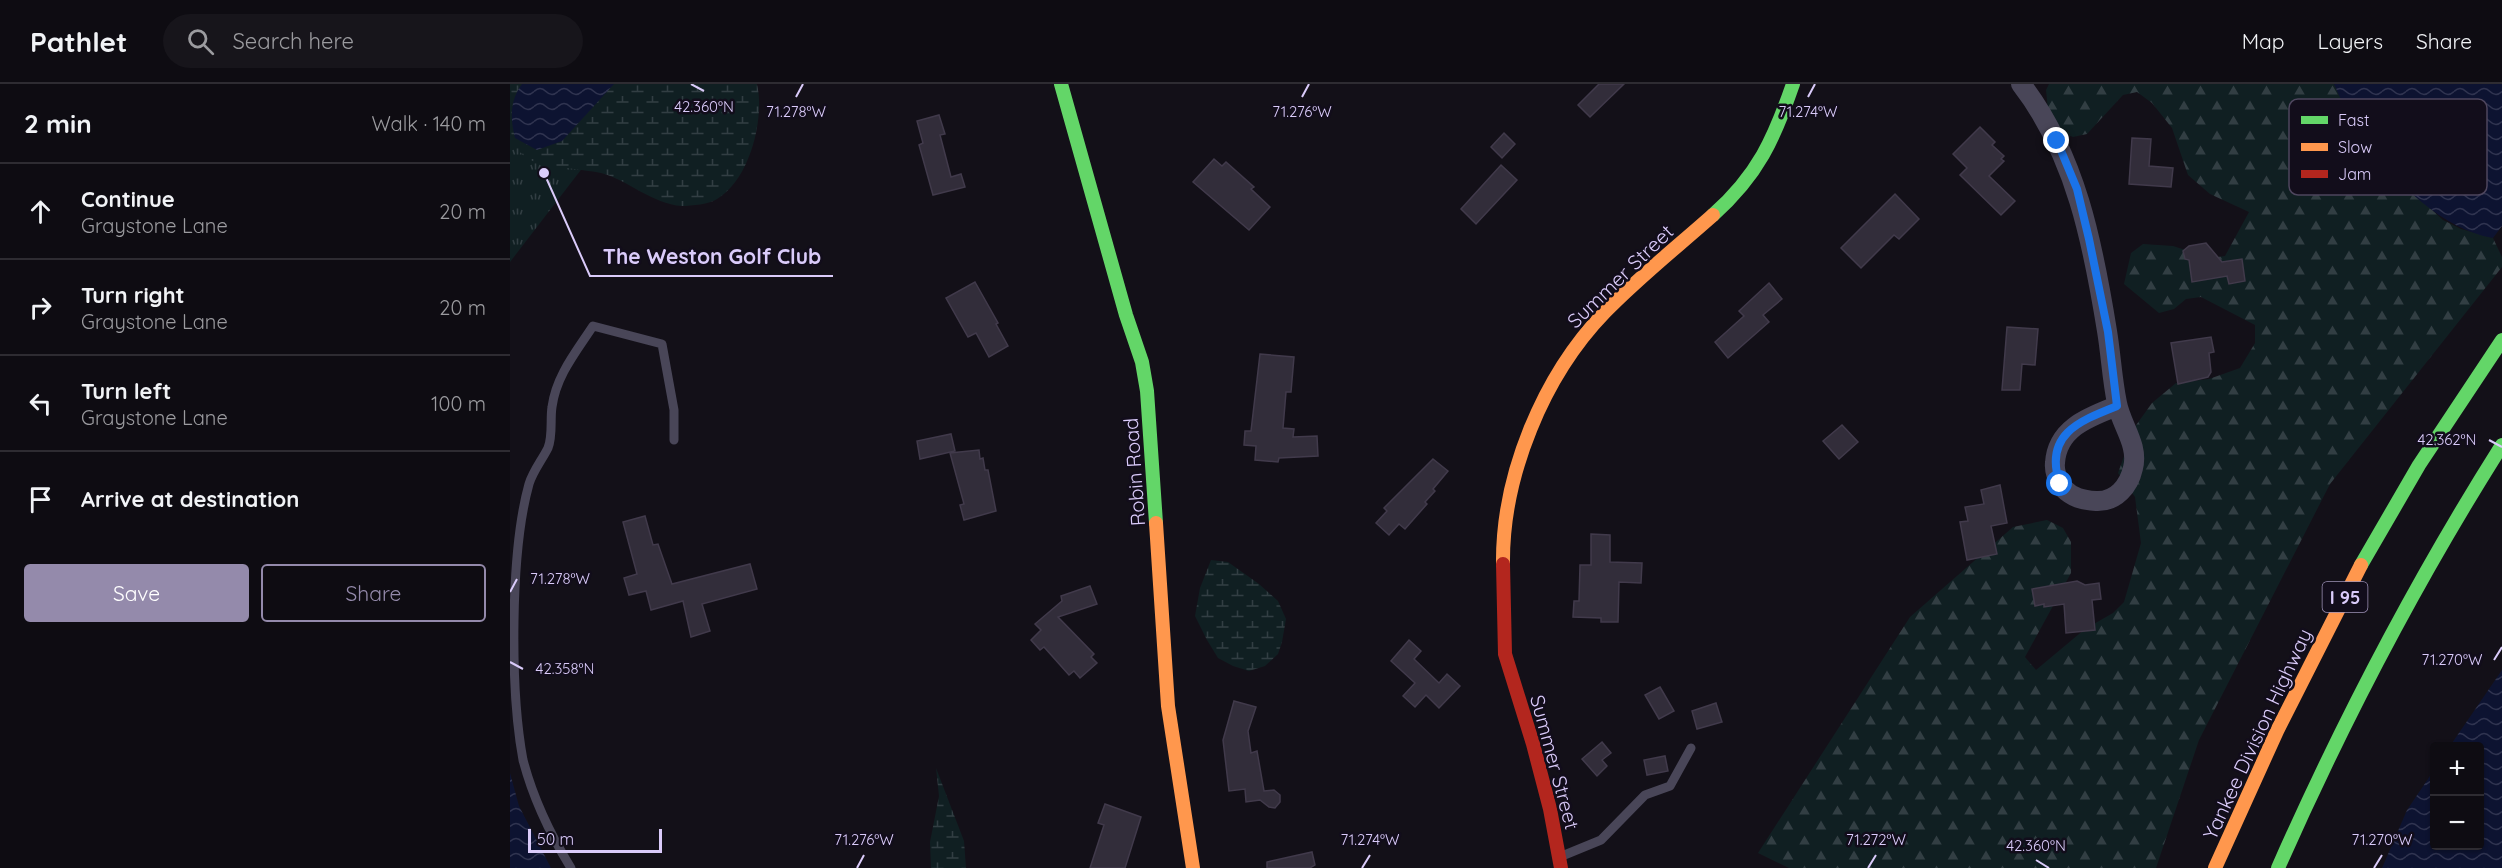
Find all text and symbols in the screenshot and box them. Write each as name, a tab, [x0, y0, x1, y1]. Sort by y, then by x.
search box	[163, 14, 583, 68]
text: Pathlet	[30, 24, 127, 59]
icon: search	[184, 25, 217, 58]
text: Search here	[232, 27, 354, 55]
text: Map	[2242, 28, 2285, 54]
text: Layers	[2318, 28, 2383, 54]
text: Share	[2416, 28, 2472, 54]
text: 42.360°N	[674, 97, 734, 116]
legend	[2289, 99, 2487, 195]
text: 71.278°W	[766, 102, 826, 121]
text: 71.276°W	[1272, 102, 1332, 121]
text: 71.274°W	[1778, 102, 1838, 121]
text: 2 min	[24, 107, 92, 140]
text: Fast	[2338, 110, 2369, 130]
text: Walk · 140 m	[371, 111, 486, 136]
route end	[2043, 127, 2069, 153]
text: Slow	[2338, 137, 2372, 157]
text: Jam	[2338, 164, 2371, 184]
text: Continue	[81, 185, 175, 213]
icon: ahead	[24, 195, 57, 228]
text: 20 m	[439, 199, 486, 224]
text: Graystone Lane	[81, 213, 228, 238]
street label: Summer Street	[1562, 219, 1679, 333]
callout: The Weston Golf Club	[590, 237, 833, 276]
text: The Weston Golf Club	[603, 243, 821, 269]
text: Turn right	[81, 281, 185, 309]
icon: right	[24, 291, 57, 324]
text: 20 m	[439, 295, 486, 320]
text: Graystone Lane	[81, 309, 228, 334]
text: Turn left	[81, 377, 171, 405]
icon: left	[24, 387, 57, 420]
text: 100 m	[431, 391, 486, 416]
text: Graystone Lane	[81, 405, 228, 430]
street label: Robin Road	[1118, 417, 1150, 527]
text: 42.362°N	[2417, 430, 2477, 449]
route start	[2046, 470, 2072, 496]
icon: arrive	[24, 483, 57, 516]
text: Arrive at destination	[81, 485, 299, 513]
button: Save	[24, 564, 249, 622]
button: Share	[261, 564, 486, 622]
text: 71.278°W	[530, 569, 590, 588]
road number: I 95	[2322, 582, 2368, 612]
street label: Yankee Division Highway	[2197, 625, 2317, 843]
text: 71.270°W	[2422, 650, 2483, 669]
text: 42.358°N	[536, 659, 594, 678]
street label: Summer Street	[1525, 692, 1585, 832]
map controls	[2430, 742, 2484, 850]
button: +	[2430, 742, 2484, 796]
button: −	[2430, 796, 2484, 850]
scale bar	[528, 826, 662, 854]
text: 50 m	[537, 829, 574, 849]
text: 71.276°W	[834, 830, 894, 849]
text: 71.274°W	[1340, 830, 1400, 849]
text: 71.272°W	[1846, 830, 1907, 849]
text: 71.270°W	[2352, 830, 2413, 849]
text: 42.360°N	[2006, 836, 2066, 855]

